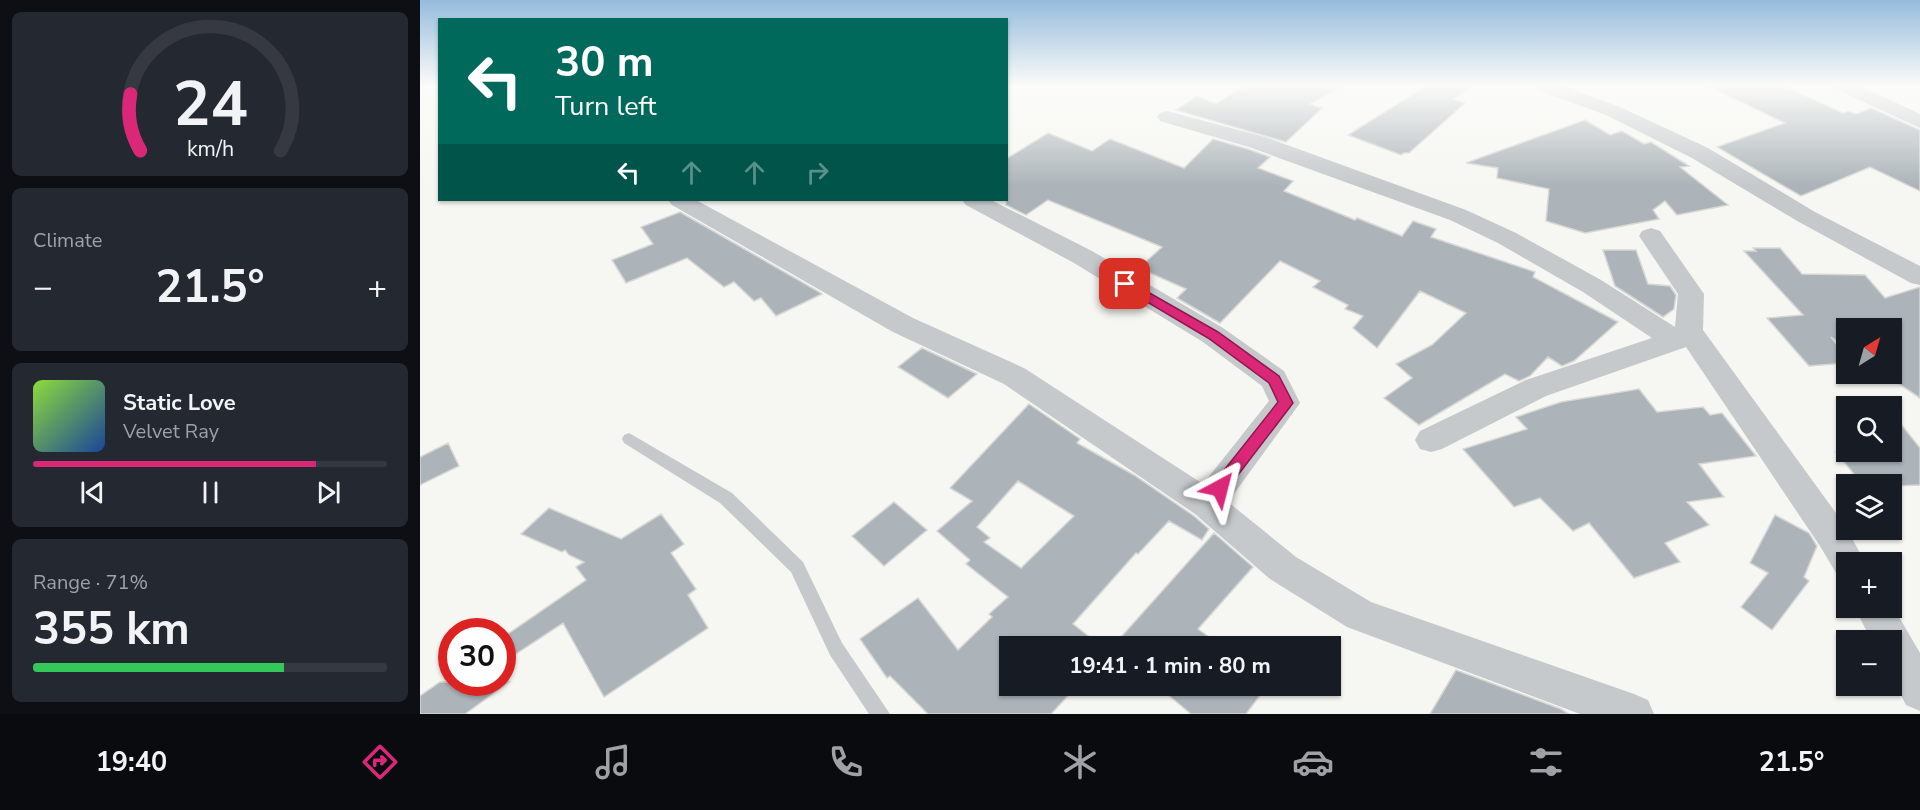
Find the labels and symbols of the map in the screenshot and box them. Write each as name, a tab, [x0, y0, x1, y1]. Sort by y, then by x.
pin	[1099, 258, 1150, 309]
north arrow	[1836, 318, 1902, 384]
position arrow	[1188, 456, 1252, 520]
speed limit sign: 30	[438, 618, 516, 696]

